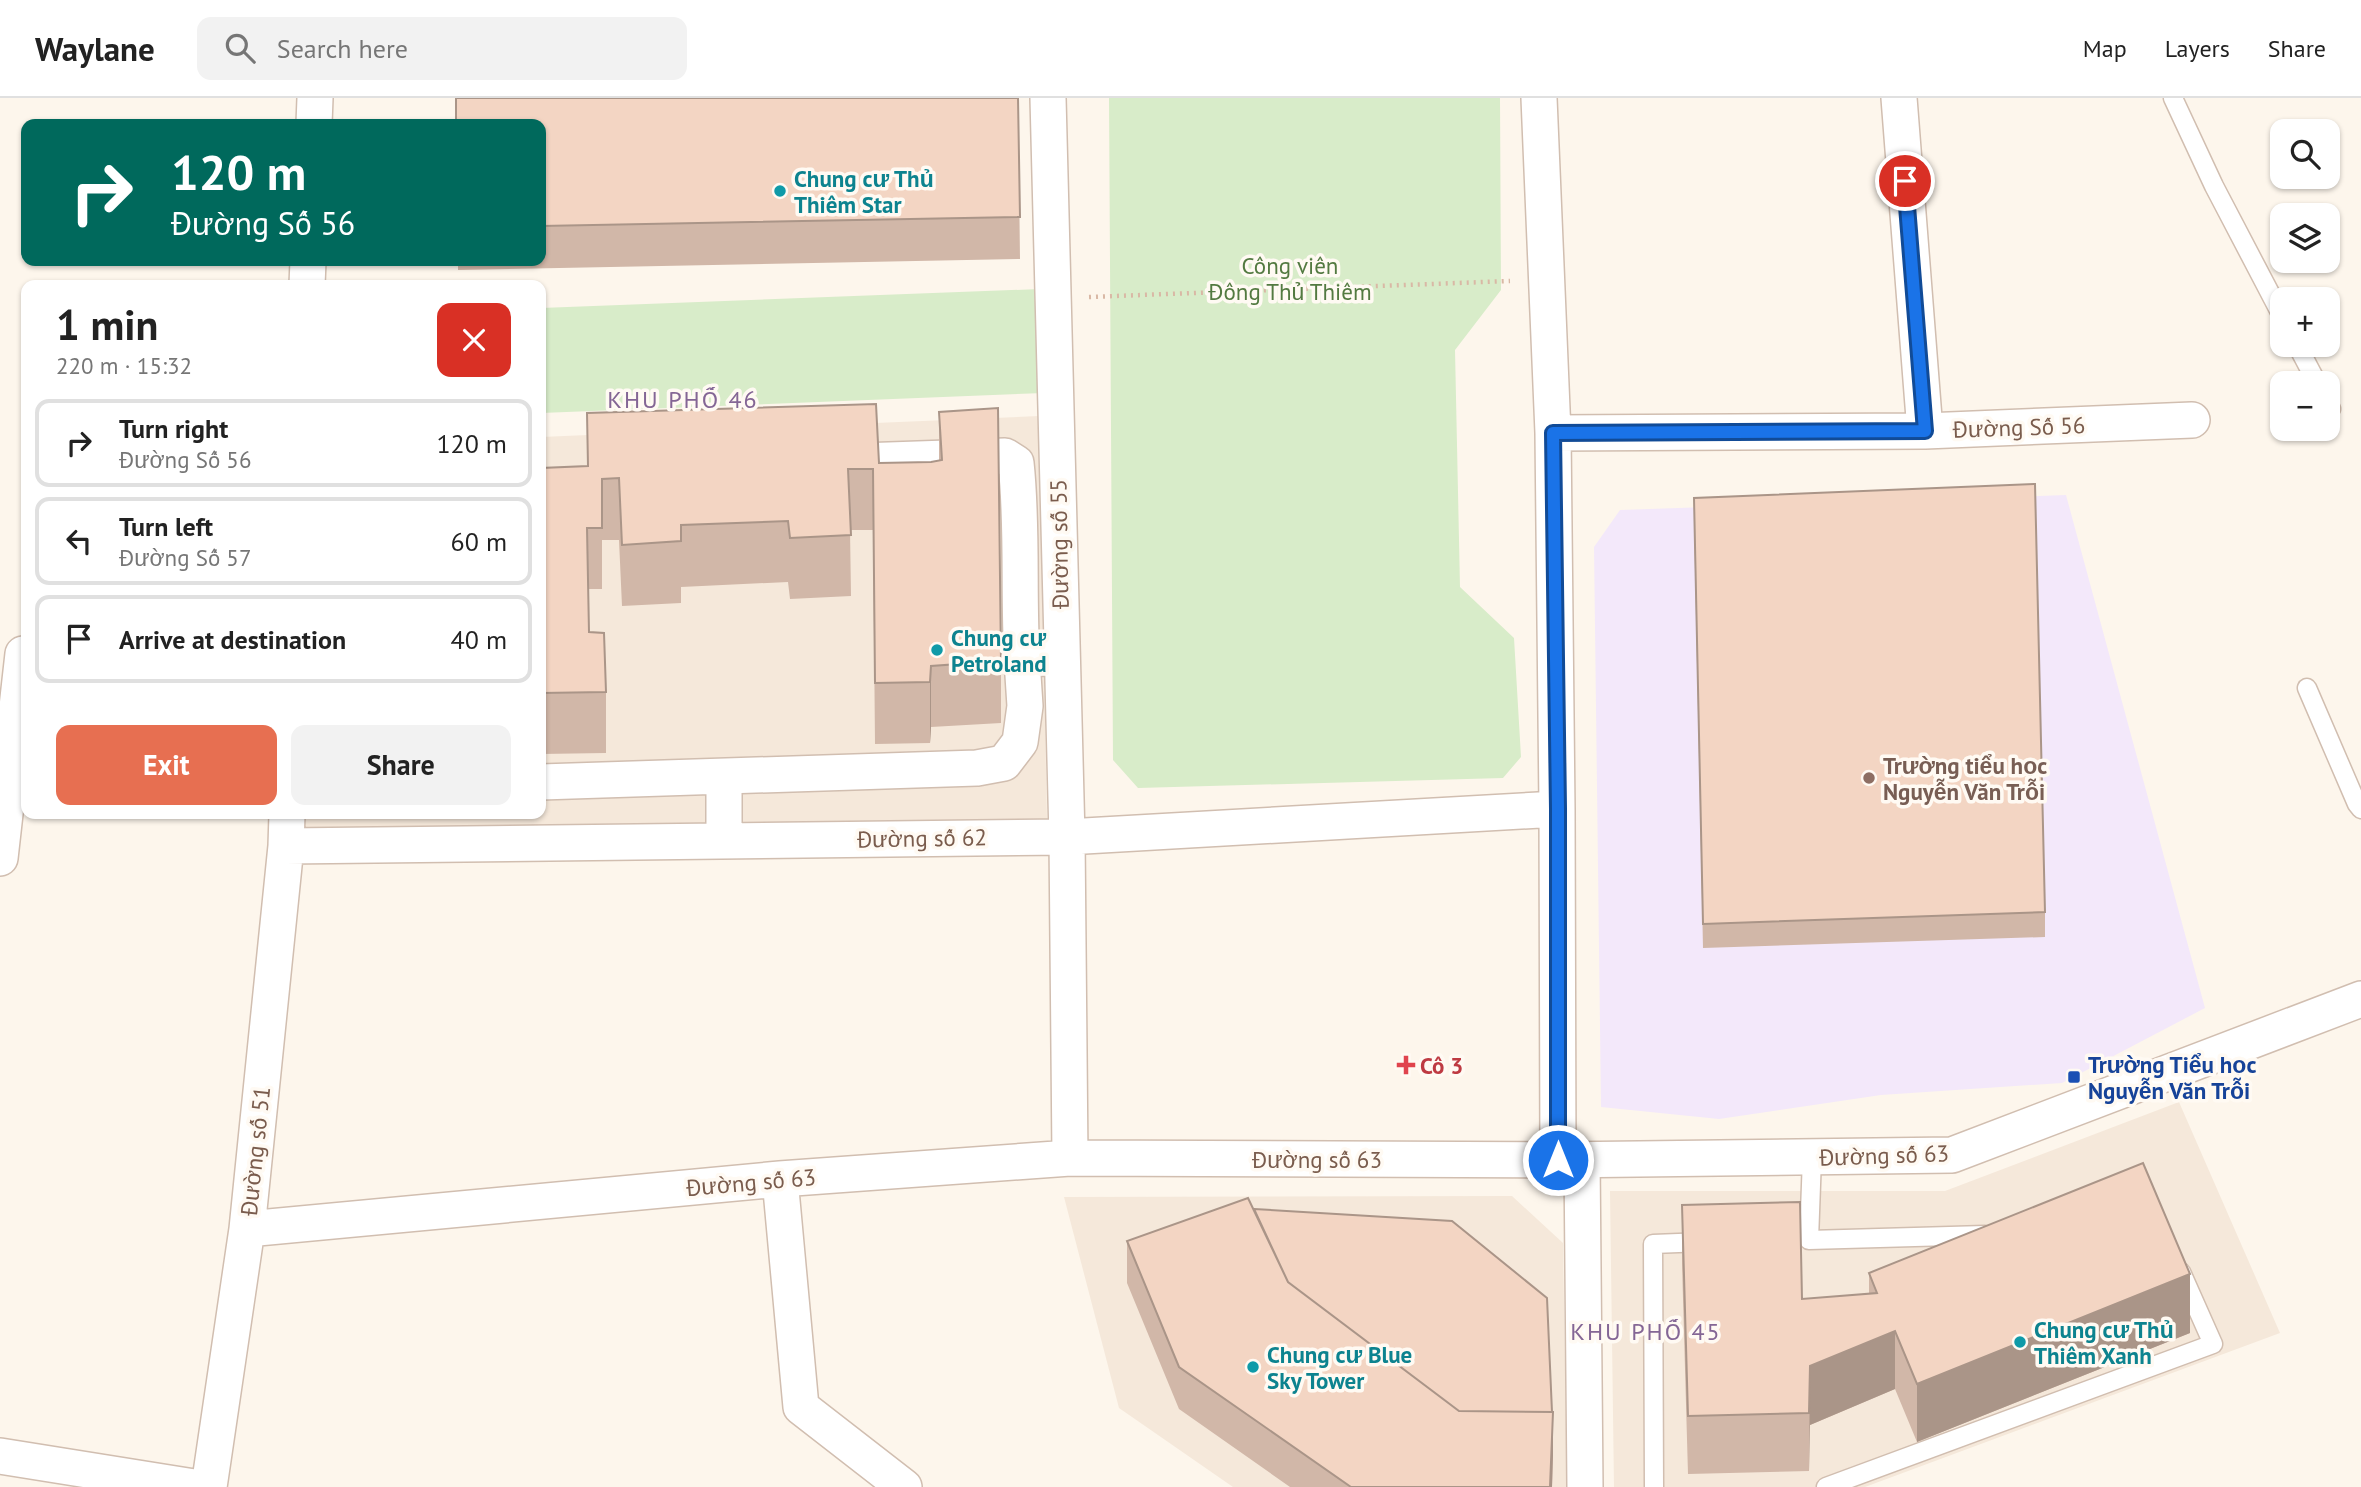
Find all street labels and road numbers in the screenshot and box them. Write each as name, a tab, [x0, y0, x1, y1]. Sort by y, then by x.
street label: Đường Số 56	[1951, 410, 2086, 444]
street label: Đường số 55	[1043, 479, 1075, 610]
street label: Đường số 62	[856, 822, 987, 854]
street label: Đường số 51	[234, 1085, 276, 1218]
street label: Đường số 63	[1818, 1138, 1949, 1172]
street label: Đường số 63	[1251, 1145, 1382, 1174]
street label: Đường số 63	[684, 1162, 817, 1202]

